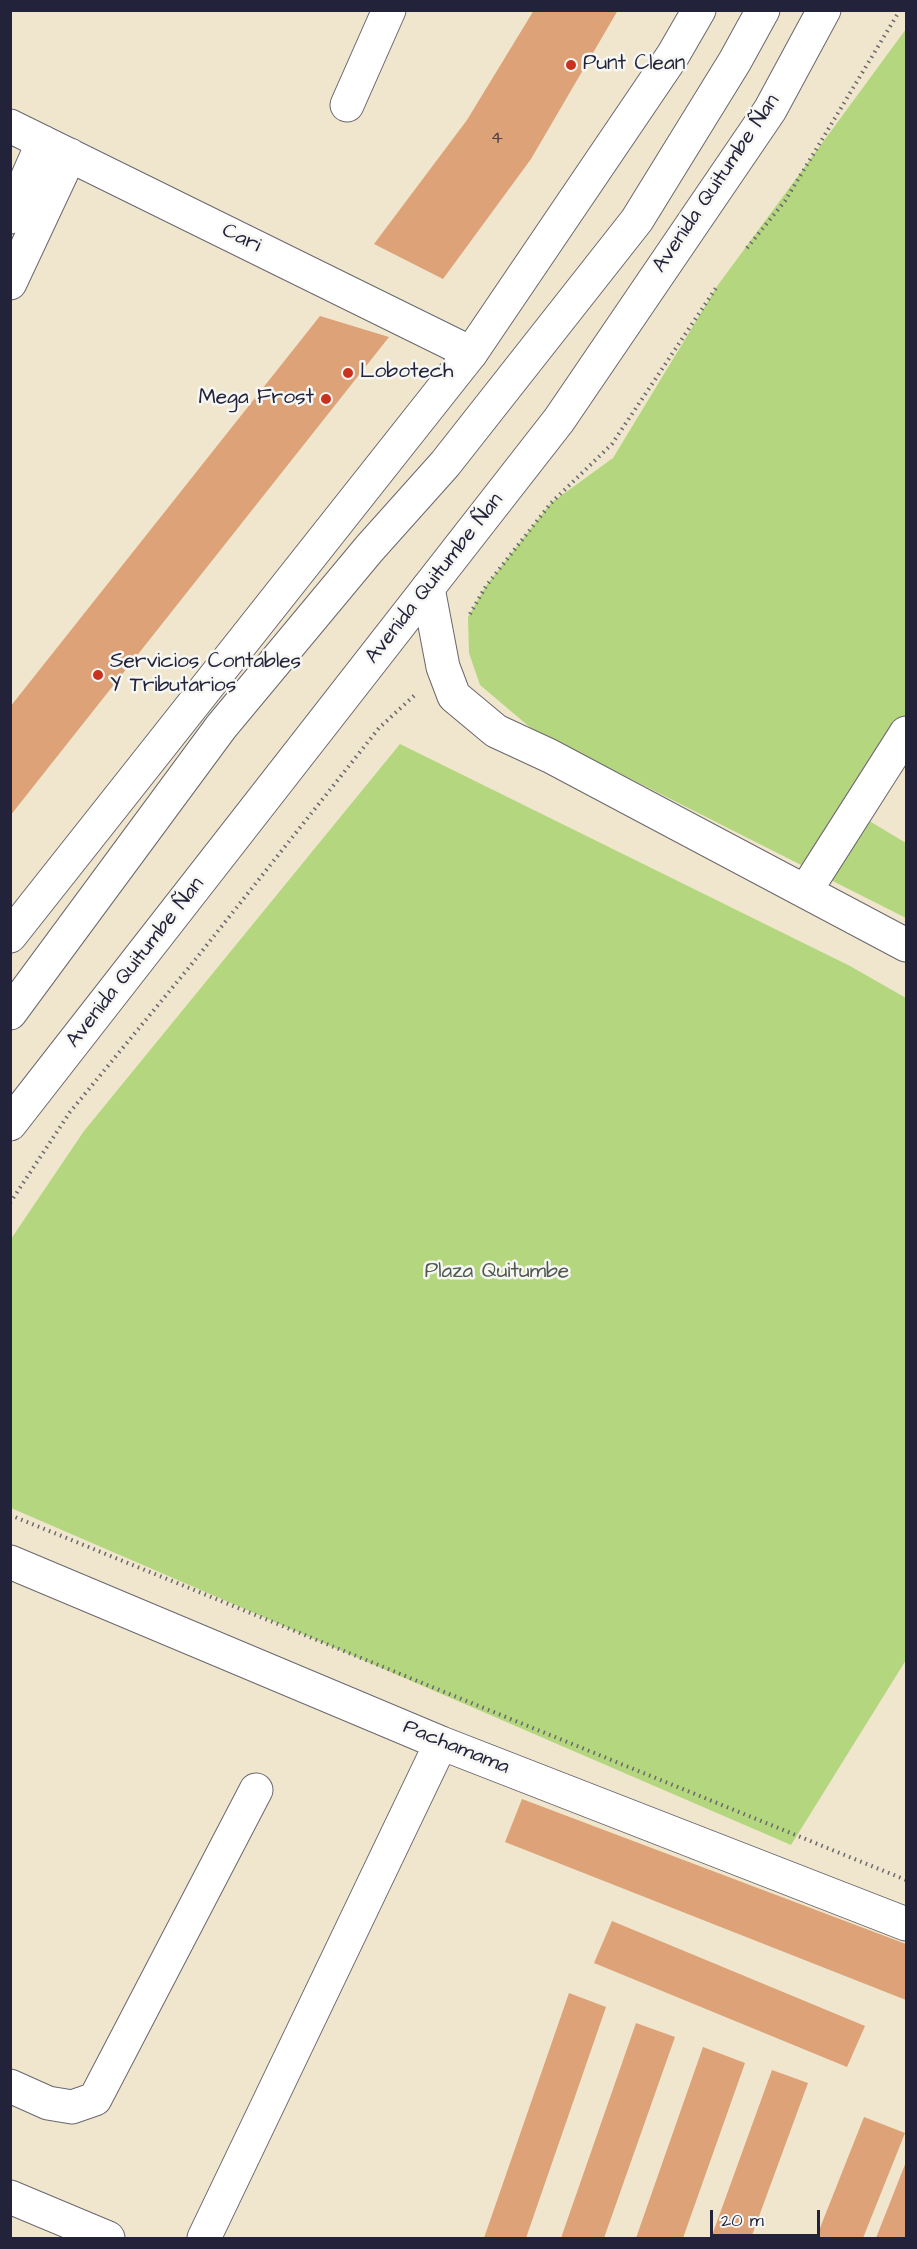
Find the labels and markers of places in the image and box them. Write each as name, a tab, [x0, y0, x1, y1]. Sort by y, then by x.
place label: Punt Clean	[583, 52, 685, 78]
marker: Punt Clean	[564, 58, 578, 72]
place label: Lobotech	[360, 360, 453, 386]
marker: Lobotech	[341, 366, 355, 380]
place label: Mega Frost	[198, 386, 314, 412]
marker: Mega Frost	[319, 392, 333, 406]
place label: Servicios Contables Y Tributarios	[110, 650, 301, 700]
marker: Servicios Contables Y Tributarios	[91, 668, 105, 682]

